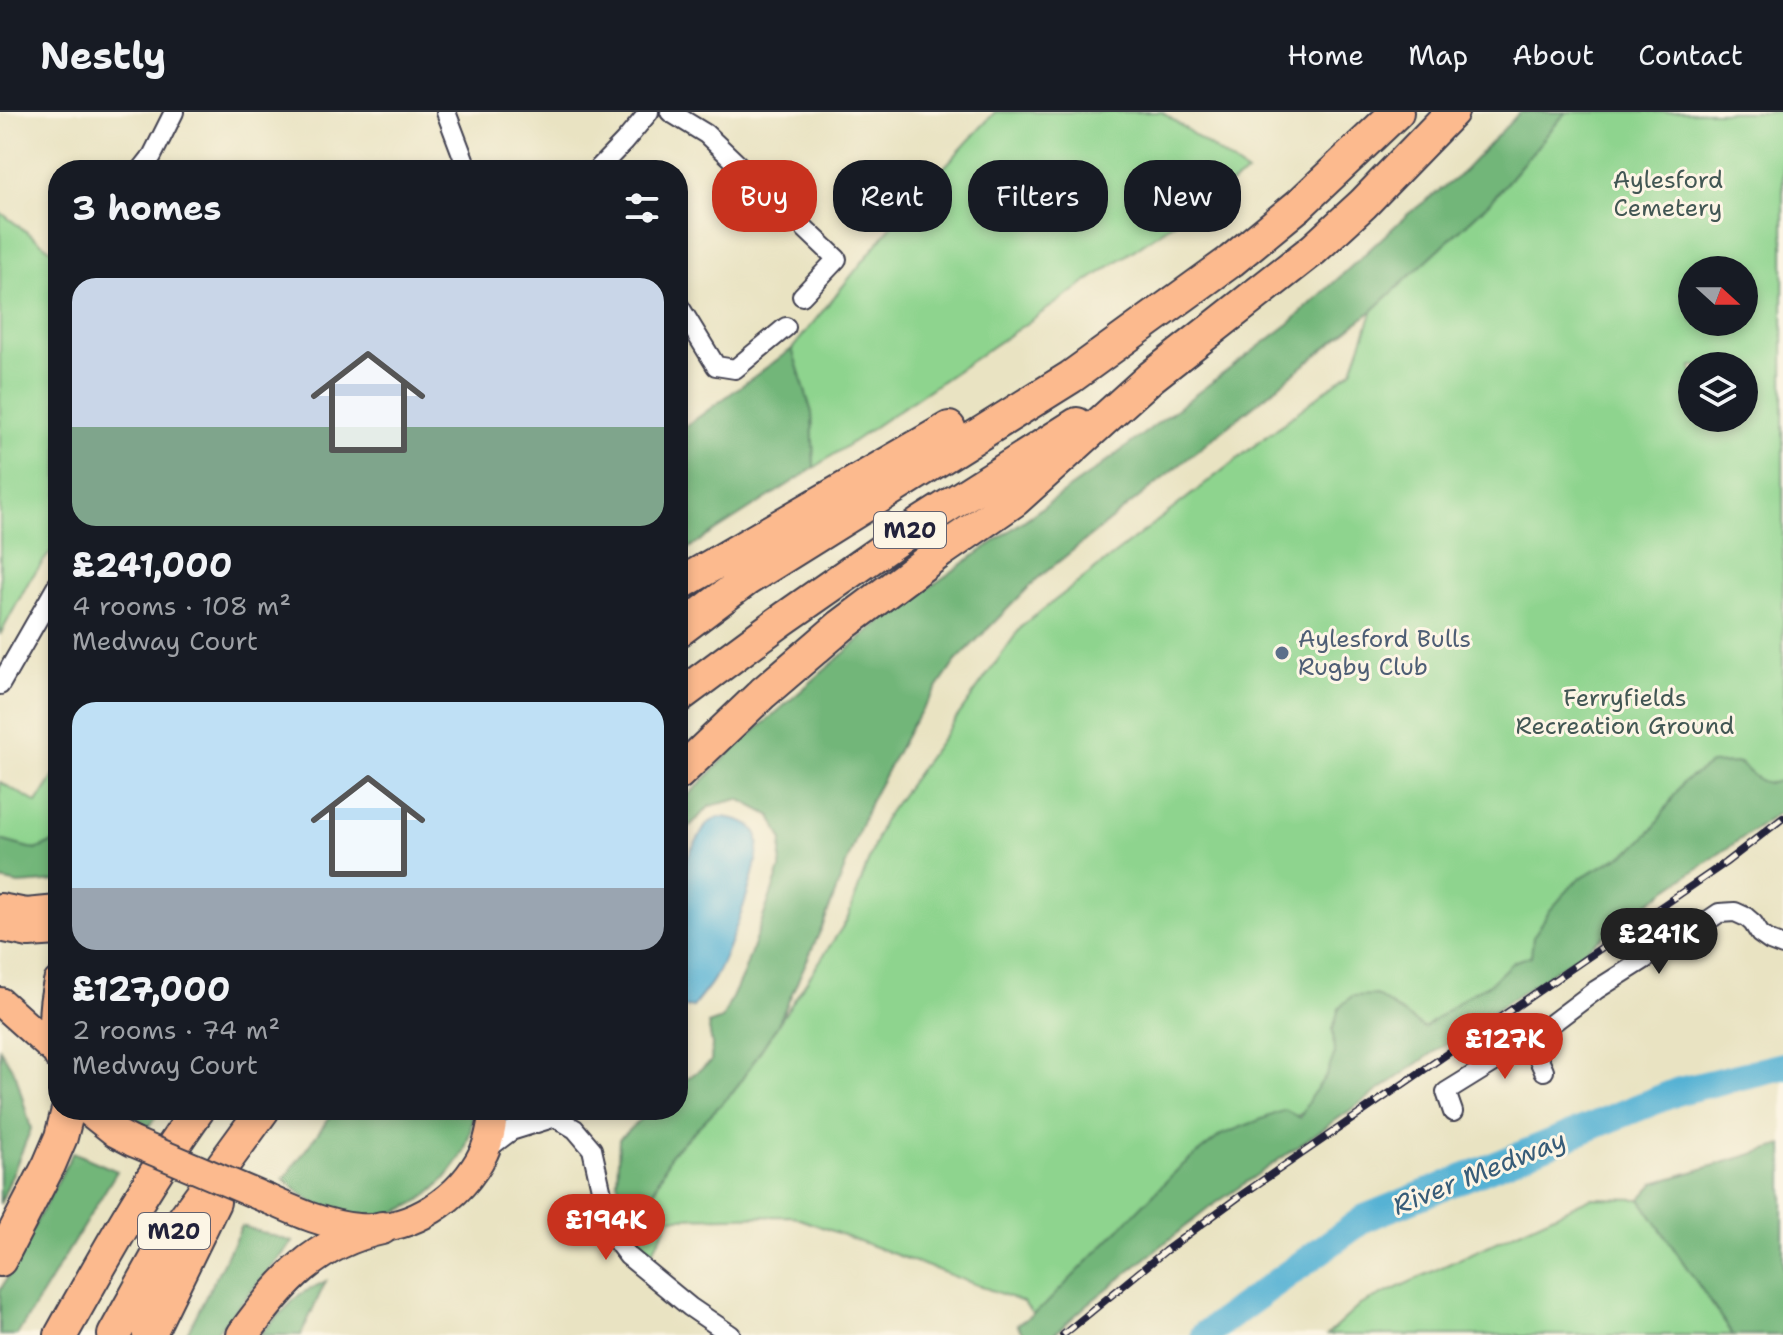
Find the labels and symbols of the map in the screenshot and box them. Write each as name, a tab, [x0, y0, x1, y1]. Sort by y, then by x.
park label: Aylesford Cemetery	[1613, 164, 1723, 224]
north arrow	[1678, 256, 1758, 336]
road number: M20	[874, 512, 946, 548]
place label: Aylesford Bulls Rugby Club	[1298, 623, 1471, 683]
marker: Aylesford Bulls Rugby Club	[1273, 644, 1291, 662]
park label: Ferryfields Recreation Ground	[1515, 682, 1735, 742]
pin: £241K	[1603, 908, 1715, 976]
pin: £127K	[1449, 1013, 1561, 1081]
water label: River Medway	[1387, 1121, 1571, 1223]
pin: £194K	[550, 1194, 662, 1262]
road number: M20	[138, 1213, 210, 1249]

